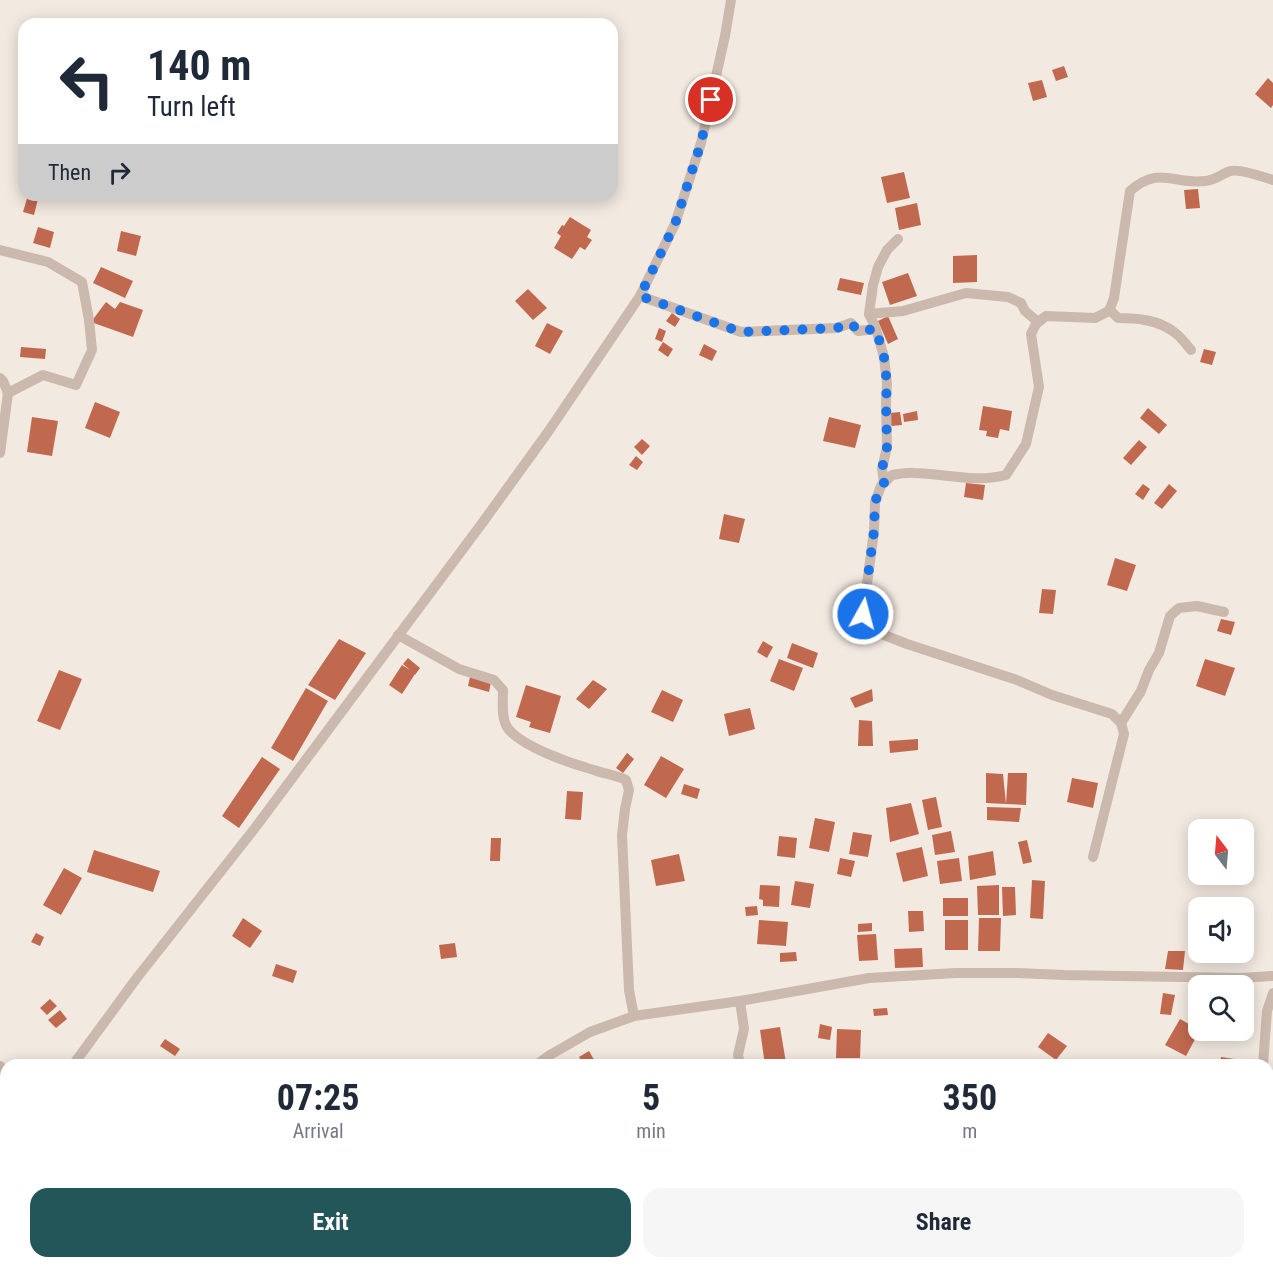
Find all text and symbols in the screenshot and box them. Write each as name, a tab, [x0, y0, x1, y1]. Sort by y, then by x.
text: 140 m	[147, 41, 252, 90]
icon: left	[48, 42, 126, 120]
pin	[685, 74, 736, 125]
icon: arrive	[694, 83, 727, 116]
text: Turn left	[147, 91, 236, 123]
icon: right	[103, 156, 136, 189]
text: Then	[48, 160, 91, 185]
position arrow	[831, 582, 895, 646]
north arrow	[1188, 819, 1254, 885]
map controls	[1188, 819, 1254, 1041]
button: sound	[1188, 897, 1254, 963]
button: search	[1188, 975, 1254, 1041]
text: 07:25	[277, 1077, 359, 1119]
text: 5	[642, 1077, 660, 1119]
text: 350	[943, 1077, 997, 1119]
text: Arrival	[293, 1119, 344, 1143]
text: min	[636, 1119, 666, 1143]
text: m	[962, 1119, 977, 1143]
button: Exit	[30, 1188, 631, 1257]
button: Share	[643, 1188, 1244, 1257]

